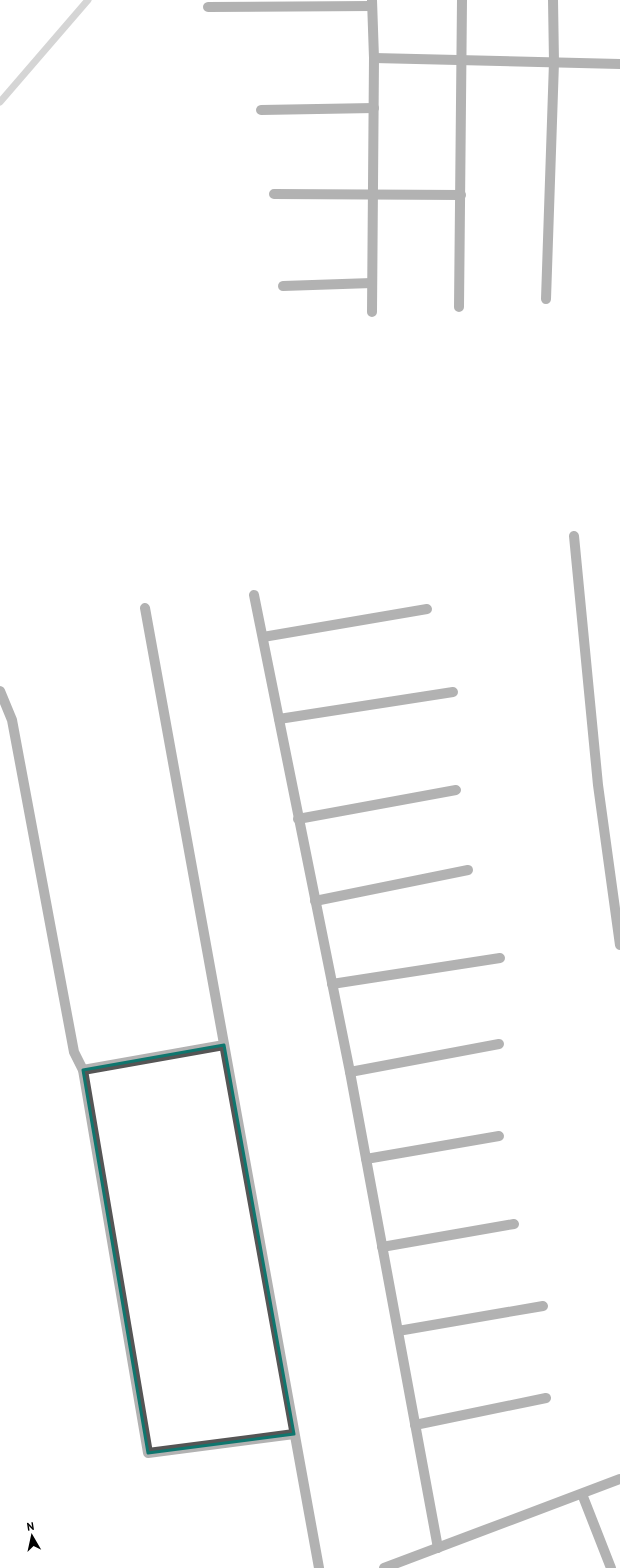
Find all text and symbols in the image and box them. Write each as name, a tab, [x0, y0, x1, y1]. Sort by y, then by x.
north arrow	[12, 1516, 52, 1556]
text: N	[26, 1519, 35, 1534]

